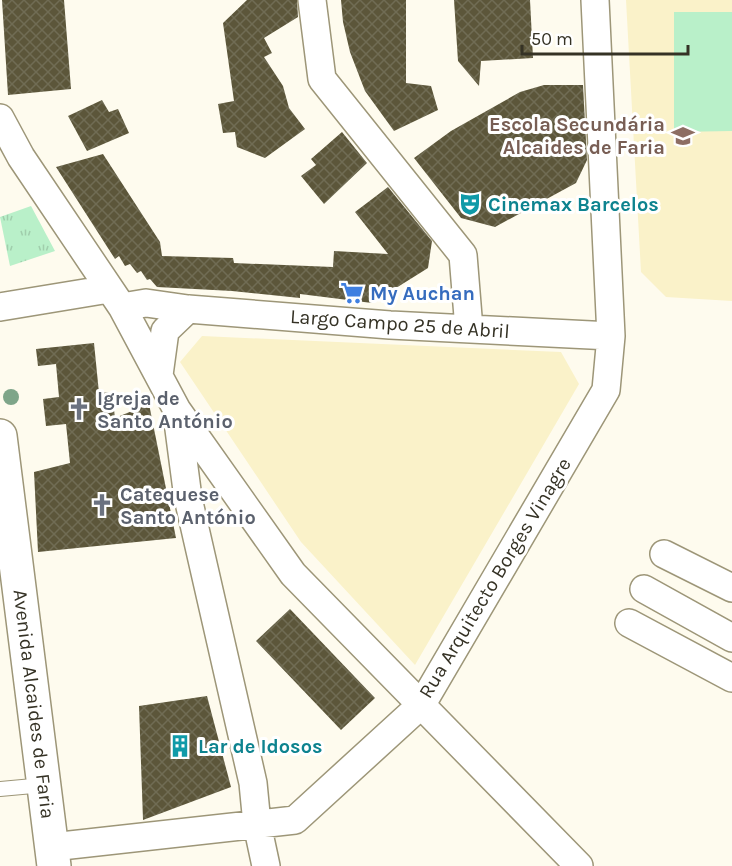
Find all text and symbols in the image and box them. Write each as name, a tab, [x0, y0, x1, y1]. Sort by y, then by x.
scale bar	[522, 18, 688, 56]
text: 50 m	[531, 28, 573, 50]
place label: Escola Secundária Alcaides de Faria	[489, 113, 665, 159]
school or university icon: Escola Secundária Alcaides de Faria	[670, 123, 696, 149]
theatre icon: Cinemax Barcelos	[457, 191, 483, 217]
place label: Cinemax Barcelos	[488, 193, 659, 216]
supermarket icon: My Auchan	[339, 280, 365, 306]
place label: My Auchan	[370, 282, 475, 305]
street label: Largo Campo 25 de Abril	[289, 305, 511, 343]
place label: Igreja de Santo António	[97, 387, 233, 433]
church icon: Igreja de Santo António	[66, 396, 92, 422]
street label: Rua Arquitecto Borges Vinagre	[414, 454, 576, 702]
place label: Catequese Santo António	[120, 483, 256, 529]
church icon: Catequese Santo António	[89, 492, 115, 518]
street label: Avenida Alcaides de Faria	[9, 588, 59, 820]
building icon: Lar de Idosos	[167, 733, 193, 759]
place label: Lar de Idosos	[198, 735, 323, 758]

